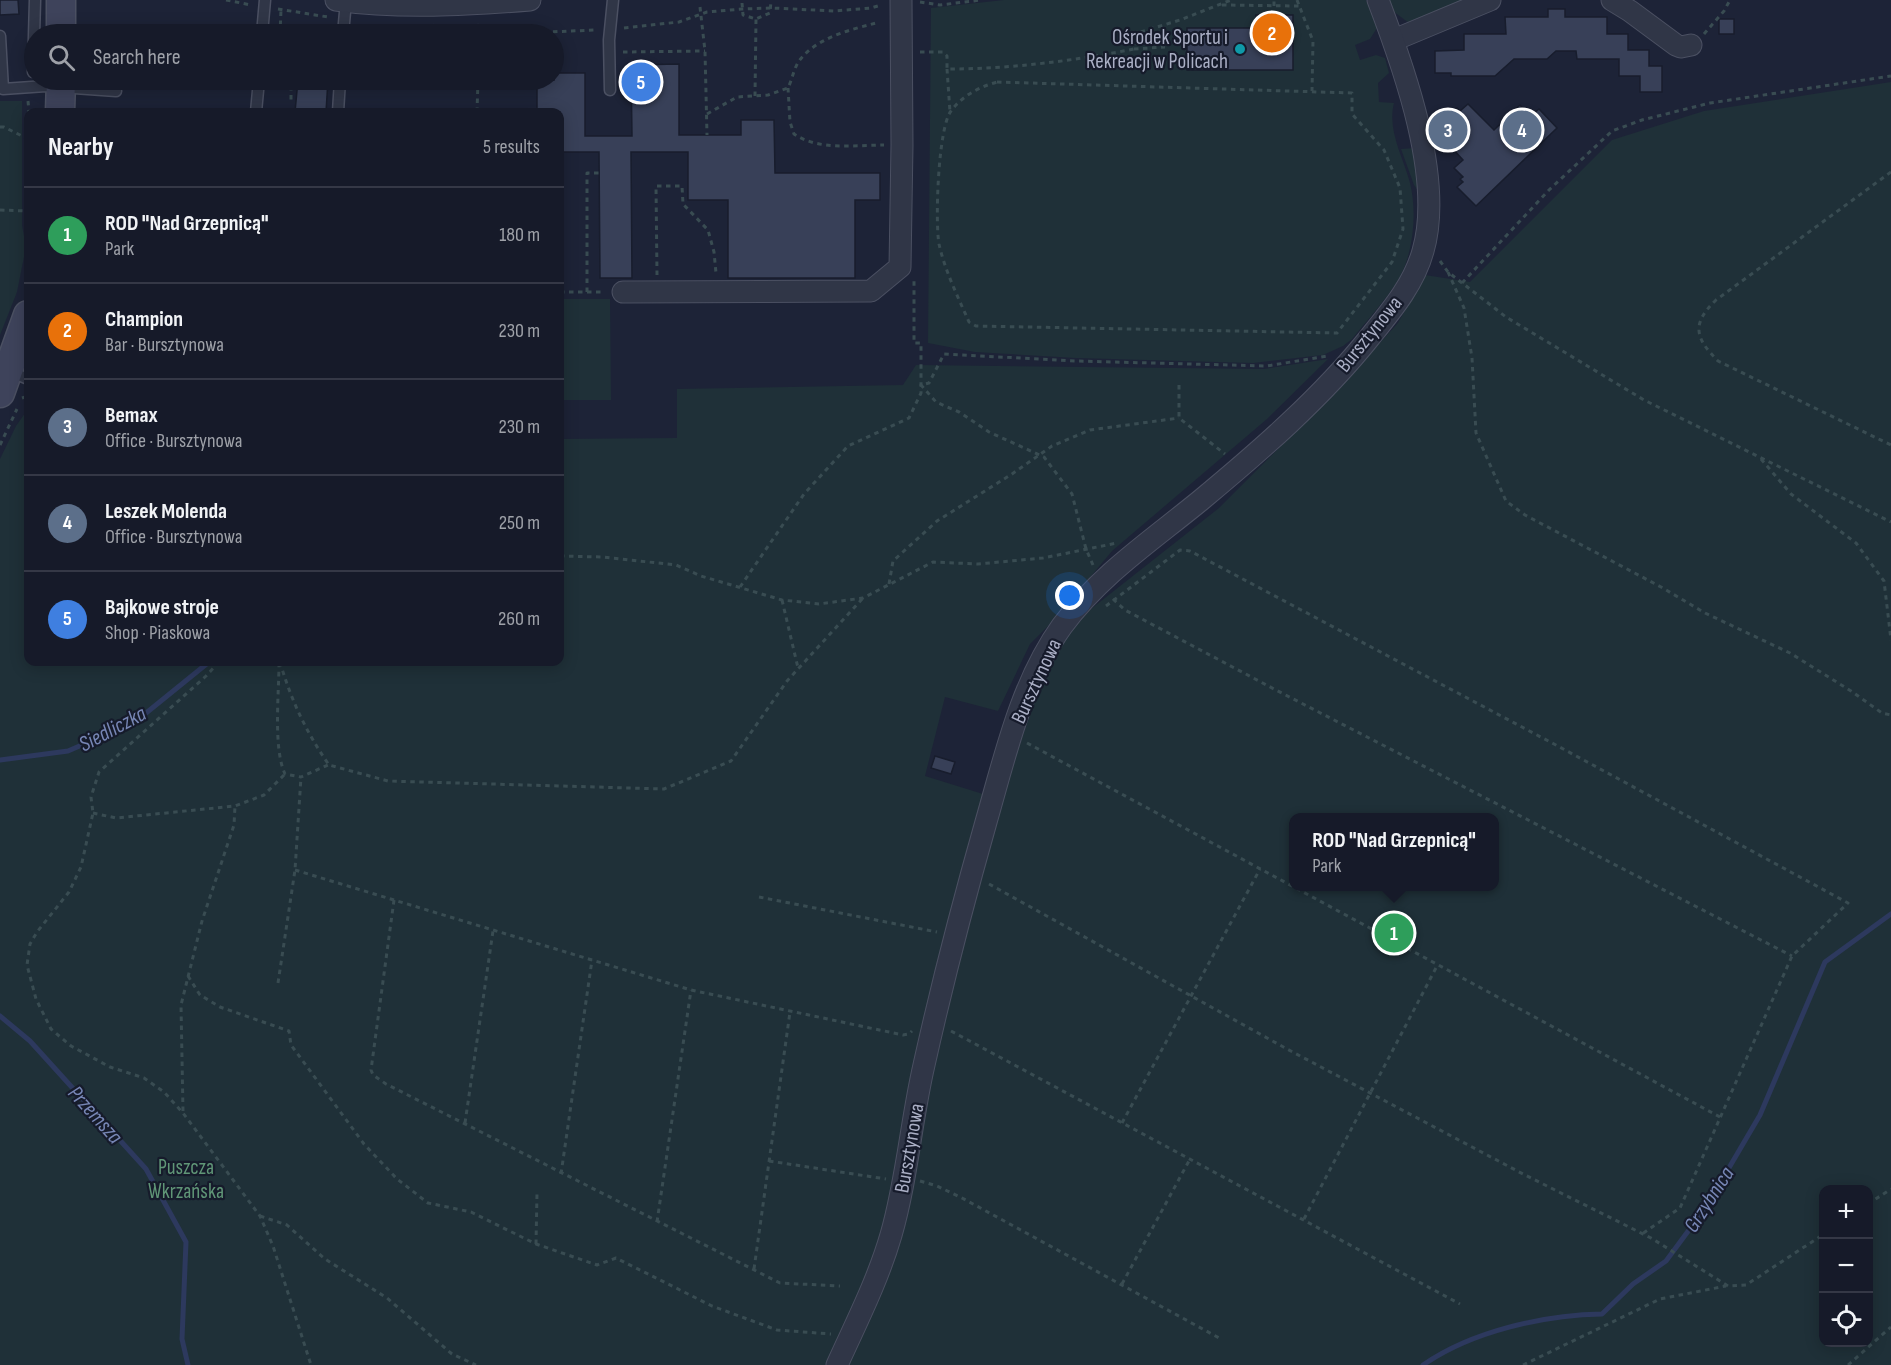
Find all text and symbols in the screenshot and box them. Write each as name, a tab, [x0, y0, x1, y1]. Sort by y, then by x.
pin: 2	[1252, 10, 1292, 56]
search box	[24, 24, 564, 90]
place label: Ośrodek Sportu i Rekreacji w Policach	[1086, 25, 1228, 74]
icon: search	[45, 41, 78, 74]
marker: Ośrodek Sportu i Rekreacji w Policach	[1233, 42, 1247, 56]
text: Search here	[93, 44, 180, 71]
pin: 5	[622, 60, 660, 104]
pin: 3	[1428, 108, 1468, 152]
pin: 4	[1502, 108, 1541, 152]
text: Nearby	[48, 132, 114, 163]
text: 5 results	[483, 135, 540, 159]
text: ROD "Nad Grzepnicą"	[105, 210, 269, 237]
text: 1	[64, 223, 71, 247]
text: 180 m	[499, 223, 540, 247]
text: Park	[105, 237, 134, 261]
street label: Bursztynowa	[1331, 291, 1408, 377]
text: Champion	[105, 306, 183, 333]
text: 2	[63, 319, 72, 343]
text: 230 m	[498, 319, 540, 343]
text: Bar · Bursztynowa	[105, 333, 224, 357]
text: Bemax	[105, 402, 158, 429]
text: 3	[63, 415, 72, 439]
text: 230 m	[498, 415, 540, 439]
text: Office · Bursztynowa	[105, 429, 242, 453]
text: Leszek Molenda	[105, 498, 227, 525]
text: 4	[63, 511, 72, 535]
text: 250 m	[499, 511, 540, 535]
text: Office · Bursztynowa	[105, 525, 242, 549]
your location	[1055, 581, 1084, 610]
text: Bajkowe stroje	[105, 594, 219, 621]
text: 5	[63, 607, 72, 631]
text: 260 m	[498, 607, 540, 631]
text: Shop · Piaskowa	[105, 621, 210, 645]
street label: Bursztynowa	[1006, 635, 1067, 727]
water label: Siedliczka	[74, 700, 151, 758]
popup	[1289, 813, 1499, 891]
text: ROD "Nad Grzepnicą"	[1312, 827, 1476, 854]
text: Park	[1312, 854, 1341, 878]
pin: 1	[1374, 910, 1414, 956]
water label: Przemsza	[62, 1080, 128, 1150]
street label: Bursztynowa	[889, 1101, 930, 1195]
park label: Puszcza Wkrzańska	[148, 1155, 224, 1204]
water label: Grzybnica	[1678, 1162, 1740, 1238]
map controls	[1819, 1185, 1873, 1347]
button: +	[1819, 1185, 1873, 1239]
button: −	[1819, 1239, 1873, 1293]
button: locate	[1819, 1293, 1873, 1347]

